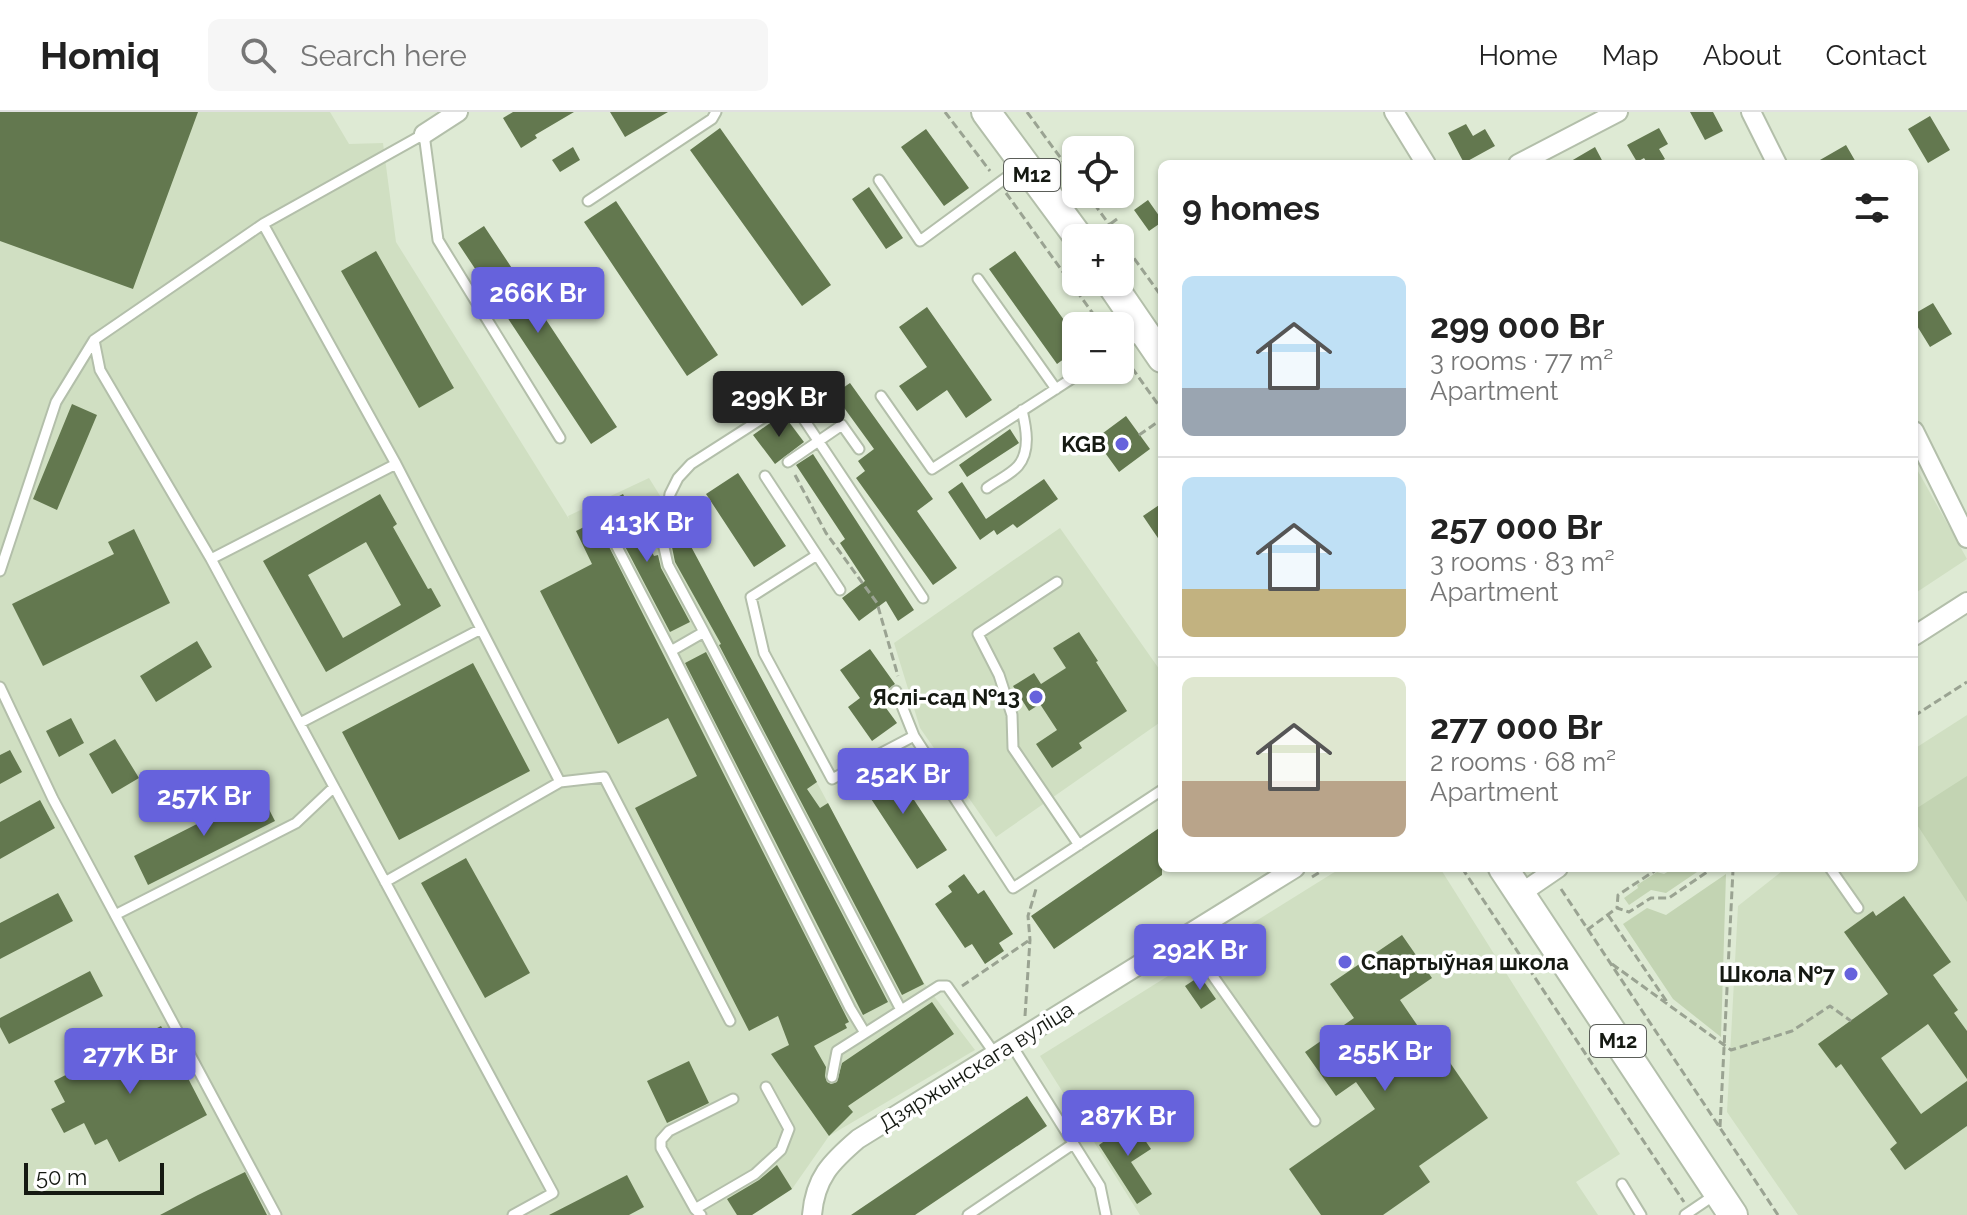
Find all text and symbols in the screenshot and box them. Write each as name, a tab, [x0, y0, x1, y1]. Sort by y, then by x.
search box	[208, 19, 768, 91]
text: Homiq	[40, 33, 160, 78]
icon: search	[236, 33, 280, 77]
text: Search here	[300, 38, 467, 73]
text: Home	[1478, 39, 1558, 72]
text: Map	[1602, 39, 1659, 72]
text: About	[1703, 39, 1782, 72]
text: Contact	[1826, 39, 1927, 72]
map controls	[1062, 136, 1134, 384]
button: locate	[1062, 136, 1134, 208]
road number: М12	[1004, 159, 1060, 191]
icon: filters	[1850, 186, 1894, 230]
text: 9 homes	[1182, 188, 1320, 228]
button: +	[1062, 224, 1134, 296]
pin: 266K Br	[464, 267, 612, 335]
text: 266K Br	[489, 278, 587, 308]
text: 299 000 Br	[1430, 306, 1604, 346]
icon: home	[1246, 308, 1342, 404]
button: −	[1062, 312, 1134, 384]
text: 3 rooms · 77 m²	[1430, 346, 1613, 376]
pin: 299K Br	[705, 371, 853, 439]
text: Apartment	[1430, 376, 1559, 406]
text: 299K Br	[731, 382, 827, 412]
place label: KGB	[1061, 431, 1106, 457]
marker: KGB	[1113, 435, 1131, 453]
pin: 413K Br	[573, 496, 721, 564]
text: 413K Br	[600, 507, 694, 537]
text: 257 000 Br	[1430, 507, 1602, 547]
icon: home	[1246, 509, 1342, 605]
text: 3 rooms · 83 m²	[1430, 547, 1615, 577]
text: Apartment	[1430, 577, 1559, 607]
place label: Яслі-сад №13	[872, 684, 1020, 710]
marker: Яслі-сад №13	[1027, 688, 1045, 706]
text: 277 000 Br	[1430, 707, 1603, 747]
icon: home	[1246, 709, 1342, 805]
text: 2 rooms · 68 m²	[1430, 747, 1616, 777]
pin: 252K Br	[829, 748, 977, 816]
text: 252K Br	[856, 759, 950, 789]
pin: 257K Br	[130, 770, 278, 838]
text: Apartment	[1430, 777, 1559, 807]
text: 257K Br	[157, 781, 251, 811]
pin: 292K Br	[1126, 924, 1274, 992]
text: 292K Br	[1152, 935, 1248, 965]
place label: Спартыўная школа	[1361, 949, 1569, 975]
marker: Спартыўная школа	[1336, 953, 1354, 971]
place label: Школа №7	[1719, 961, 1836, 987]
marker: Школа №7	[1842, 965, 1860, 983]
street label: Дзяржынскага вуліца	[874, 996, 1078, 1136]
pin: 255K Br	[1311, 1025, 1459, 1093]
road number: М12	[1590, 1025, 1646, 1057]
pin: 277K Br	[56, 1028, 204, 1096]
text: 255K Br	[1338, 1036, 1432, 1066]
text: 277K Br	[82, 1039, 178, 1069]
pin: 287K Br	[1054, 1090, 1202, 1158]
text: 287K Br	[1080, 1101, 1176, 1131]
scale bar	[24, 1159, 164, 1195]
text: 50 m	[36, 1164, 87, 1190]

